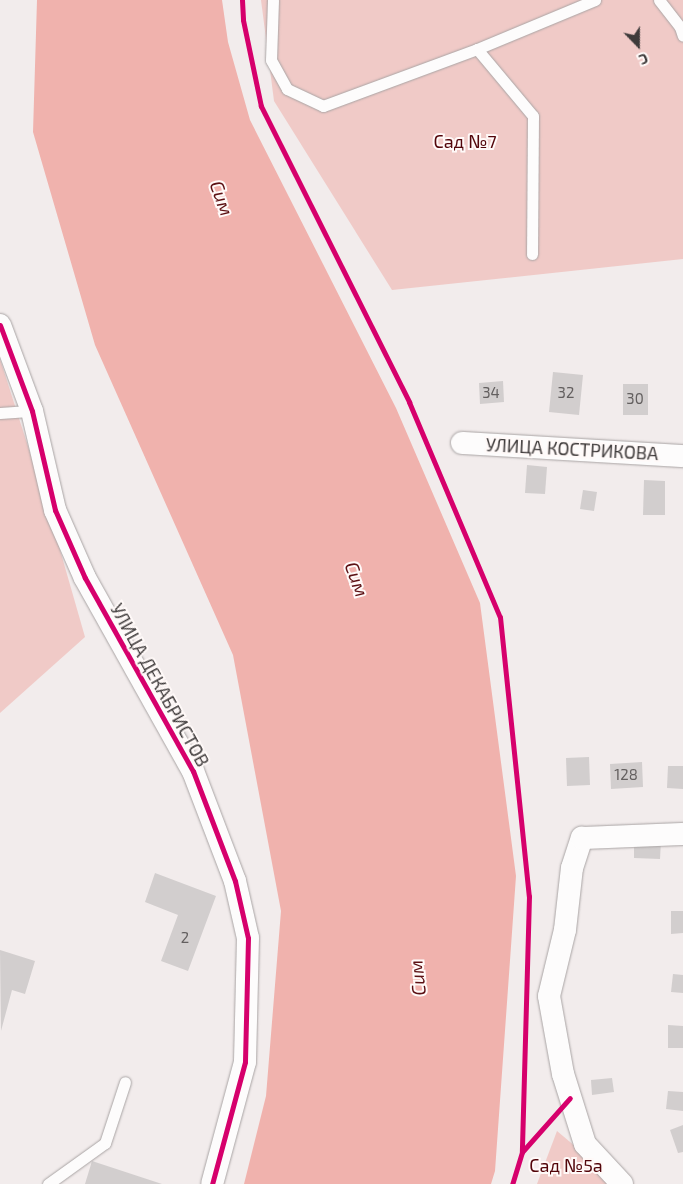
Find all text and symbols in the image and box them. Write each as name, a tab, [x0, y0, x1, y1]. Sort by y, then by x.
north arrow	[613, 20, 663, 70]
text: С	[637, 50, 651, 69]
park label: Сад №7	[433, 130, 497, 152]
water label: Сим	[205, 177, 239, 219]
house number: 34	[482, 384, 500, 402]
house number: 32	[558, 384, 574, 402]
house number: 30	[626, 390, 644, 408]
street label: УЛИЦА КОСТРИКОВА	[485, 434, 659, 464]
water label: Сим	[340, 558, 374, 600]
street label: УЛИЦА ДЕКАБРИСТОВ	[106, 600, 214, 770]
house number: 128	[614, 766, 638, 784]
house number: 2	[181, 929, 189, 947]
water label: Сим	[404, 959, 430, 997]
park label: Сад №5а	[529, 1154, 603, 1176]

